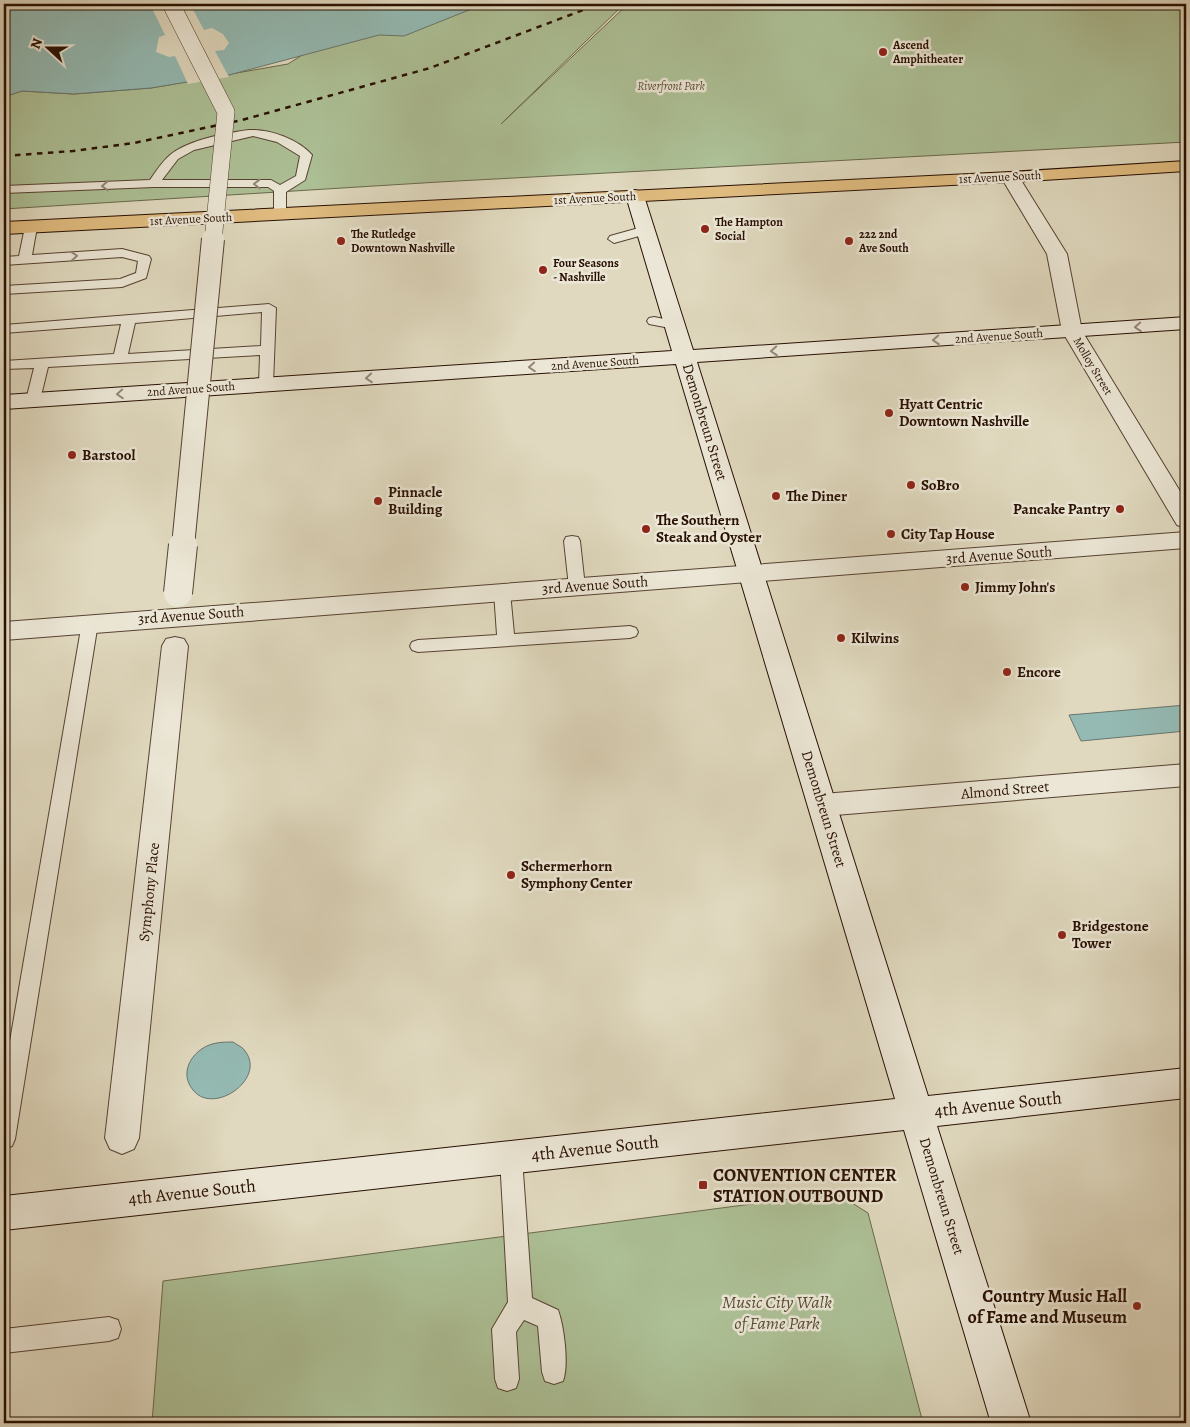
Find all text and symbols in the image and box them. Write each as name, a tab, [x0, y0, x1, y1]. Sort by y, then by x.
north arrow	[22, 22, 72, 72]
text: N	[26, 35, 47, 52]
place label: Ascend Amphitheater	[892, 37, 963, 67]
marker: Ascend Amphitheater	[877, 46, 889, 58]
park label: Riverfront Park	[637, 78, 705, 94]
street label: 1st Avenue South	[958, 167, 1042, 187]
one-way arrow	[253, 179, 260, 189]
one-way arrow	[101, 180, 109, 191]
street label: 1st Avenue South	[553, 188, 637, 208]
street label: 1st Avenue South	[149, 209, 233, 229]
place label: The Hampton Social	[715, 214, 783, 244]
marker: The Hampton Social	[699, 223, 711, 235]
place label: The Rutledge Downtown Nashville	[351, 226, 456, 256]
place label: 222 2nd Ave South	[858, 226, 909, 256]
marker: The Rutledge Downtown Nashville	[335, 235, 347, 247]
marker: 222 2nd Ave South	[843, 235, 855, 247]
one-way arrow	[70, 251, 78, 262]
place label: Four Seasons - Nashville	[553, 255, 619, 285]
marker: Four Seasons - Nashville	[537, 264, 549, 276]
one-way arrow	[1133, 321, 1141, 332]
street label: 2nd Avenue South	[954, 325, 1044, 347]
street label: Molloy Street	[1069, 334, 1117, 398]
one-way arrow	[932, 335, 940, 346]
one-way arrow	[770, 346, 778, 357]
street label: 2nd Avenue South	[550, 352, 640, 374]
street label: Demonbreun Street	[678, 361, 732, 483]
one-way arrow	[527, 362, 535, 373]
one-way arrow	[365, 372, 373, 383]
street label: 2nd Avenue South	[146, 378, 236, 400]
one-way arrow	[116, 389, 124, 400]
place label: Hyatt Centric Downtown Nashville	[899, 394, 1029, 431]
marker: Hyatt Centric Downtown Nashville	[883, 407, 895, 419]
place label: Barstool	[82, 445, 135, 465]
marker: Barstool	[66, 449, 78, 461]
place label: SoBro	[921, 475, 960, 495]
marker: SoBro	[905, 479, 917, 491]
place label: Pinnacle Building	[388, 482, 443, 519]
place label: The Diner	[786, 486, 847, 506]
marker: The Diner	[770, 490, 782, 502]
marker: Pinnacle Building	[372, 495, 384, 507]
place label: Pancake Pantry	[1013, 499, 1111, 519]
marker: Pancake Pantry	[1114, 503, 1126, 515]
place label: The Southern Steak and Oyster	[656, 510, 761, 547]
marker: The Southern Steak and Oyster	[640, 523, 652, 535]
place label: City Tap House	[901, 524, 995, 544]
marker: City Tap House	[885, 528, 897, 540]
street label: 3rd Avenue South	[945, 541, 1053, 569]
street label: 3rd Avenue South	[541, 571, 649, 599]
place label: Jimmy John's	[975, 577, 1055, 597]
marker: Jimmy John's	[959, 581, 971, 593]
street label: 3rd Avenue South	[137, 601, 245, 629]
place label: Kilwins	[851, 628, 899, 648]
marker: Kilwins	[835, 632, 847, 644]
place label: Encore	[1017, 662, 1061, 682]
marker: Encore	[1001, 666, 1013, 678]
street label: Demonbreun Street	[797, 748, 851, 870]
street label: Almond Street	[959, 776, 1050, 804]
street label: Symphony Place	[134, 841, 164, 943]
place label: Schermerhorn Symphony Center	[521, 856, 632, 893]
marker: Schermerhorn Symphony Center	[505, 869, 517, 881]
place label: Bridgestone Tower	[1072, 916, 1149, 953]
marker: Bridgestone Tower	[1056, 929, 1068, 941]
street label: 4th Avenue South	[933, 1085, 1063, 1123]
street label: 4th Avenue South	[530, 1129, 660, 1167]
street label: Demonbreun Street	[915, 1135, 969, 1257]
place label: CONVENTION CENTER STATION OUTBOUND	[713, 1163, 897, 1208]
street label: 4th Avenue South	[127, 1173, 257, 1211]
marker: CONVENTION CENTER STATION OUTBOUND	[697, 1179, 709, 1191]
place label: Country Music Hall of Fame and Museum	[968, 1284, 1127, 1329]
park label: Music City Walk of Fame Park	[722, 1290, 832, 1335]
marker: Country Music Hall of Fame and Museum	[1131, 1300, 1143, 1312]

